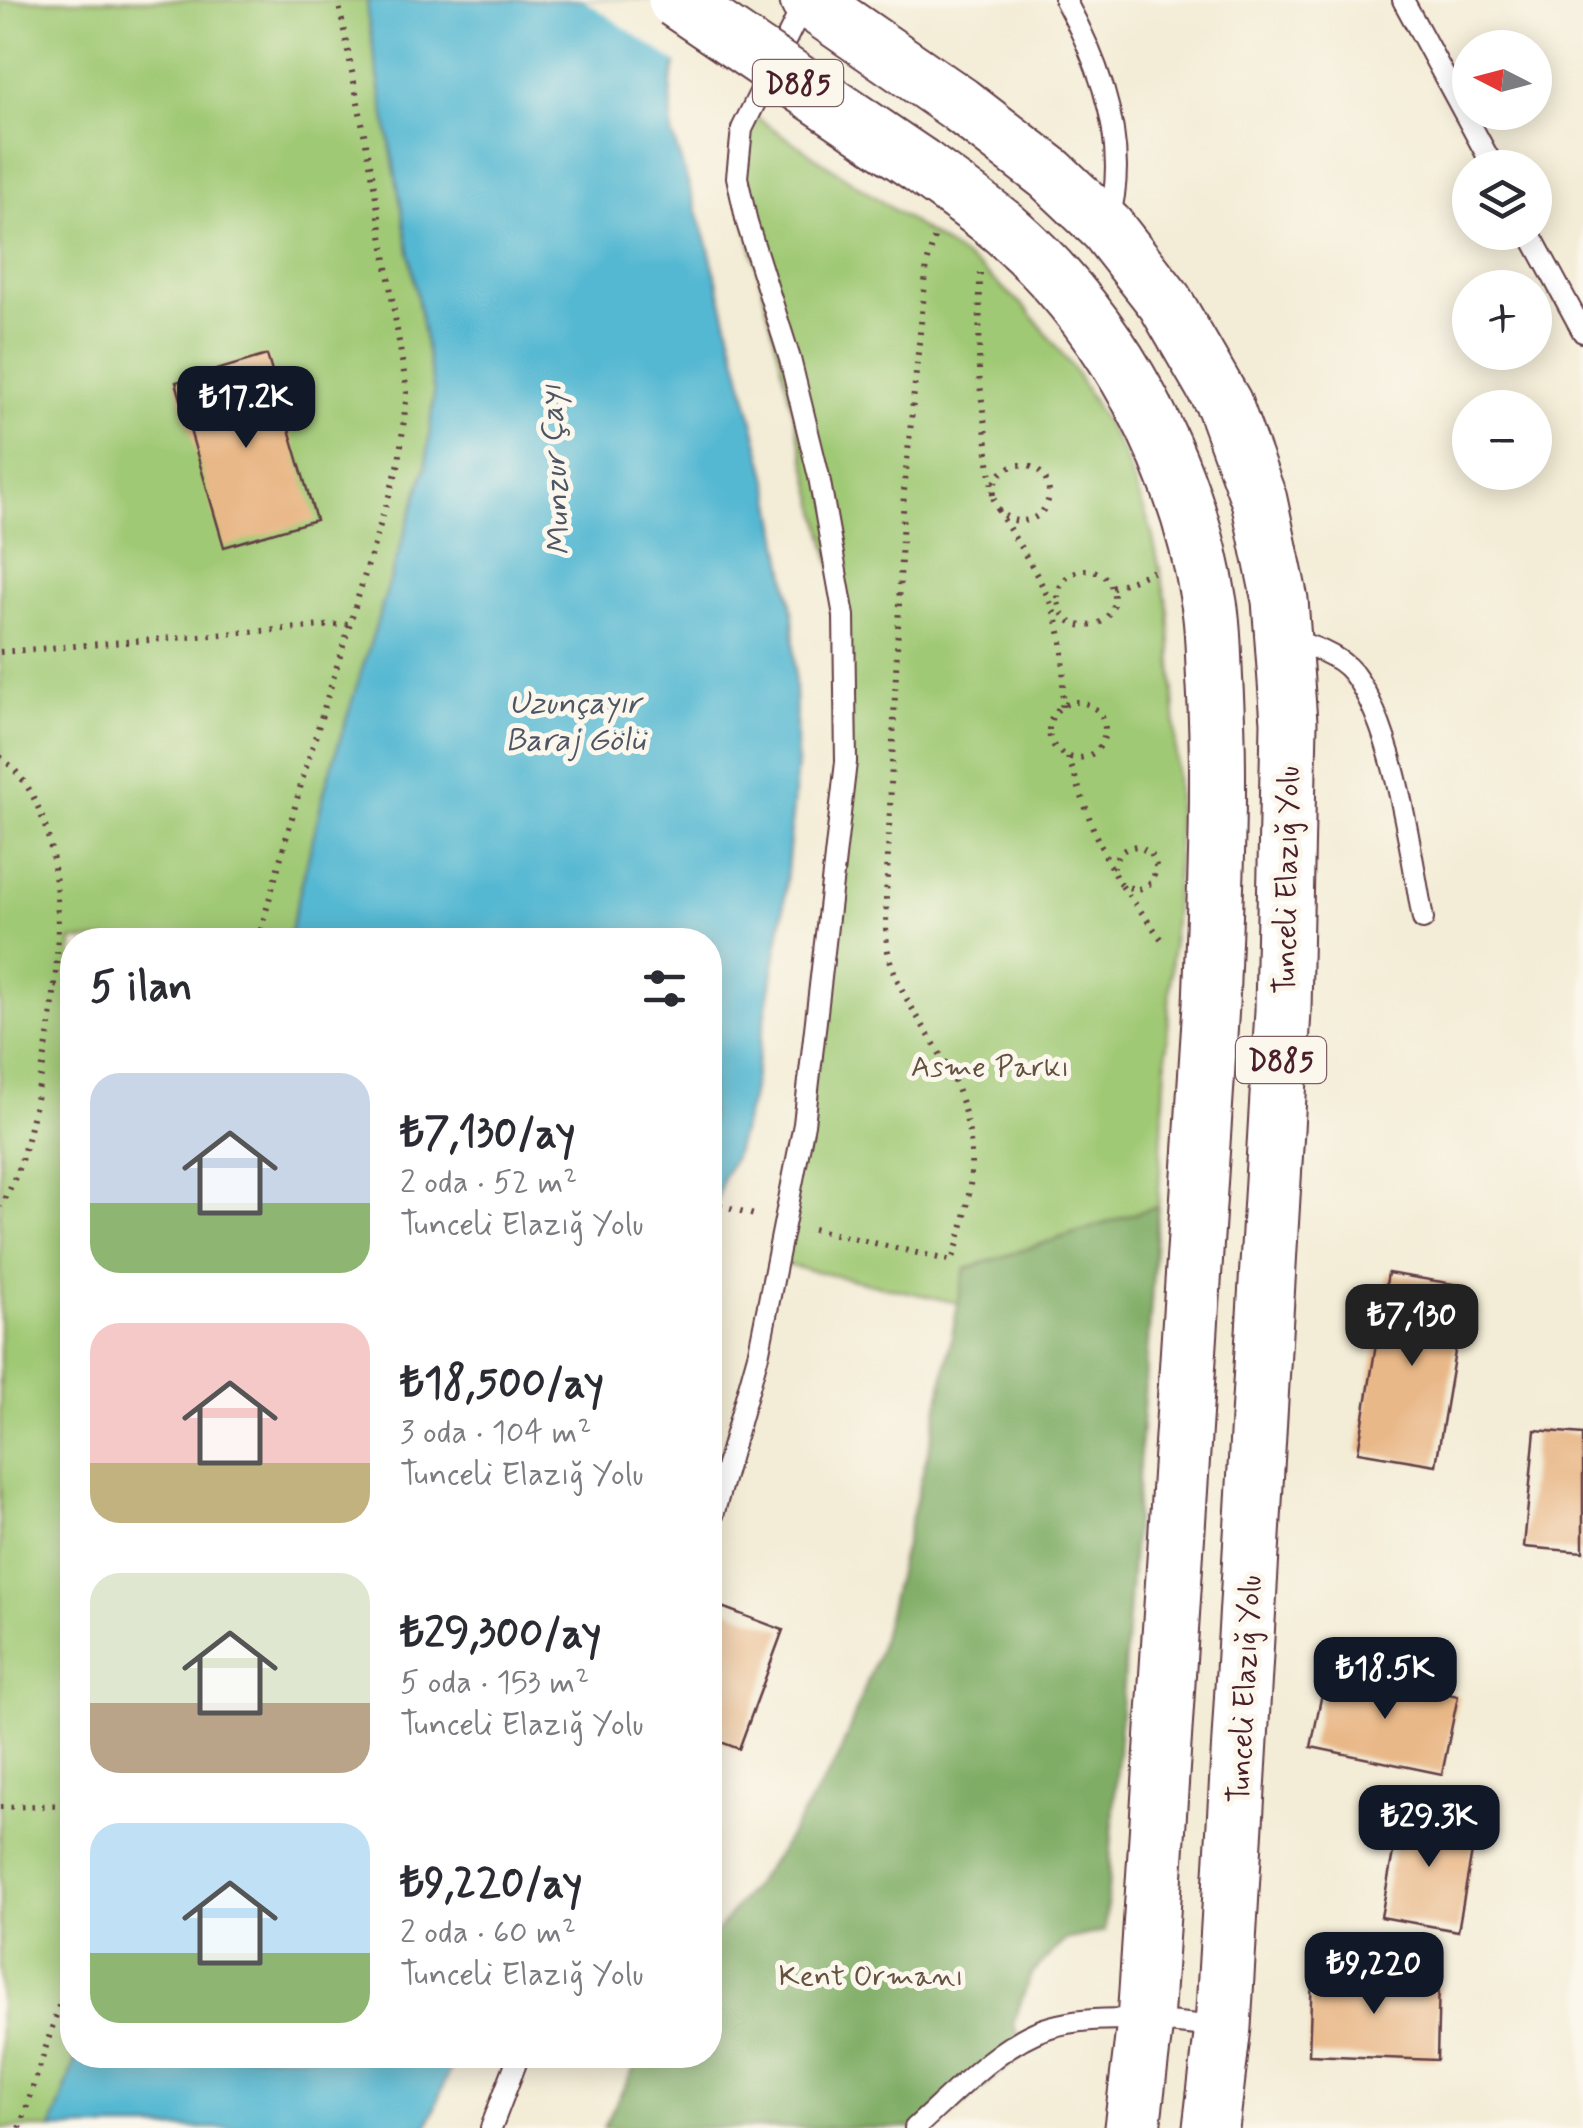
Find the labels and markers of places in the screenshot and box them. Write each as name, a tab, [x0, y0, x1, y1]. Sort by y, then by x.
pin: ₺17.2K	[165, 366, 327, 451]
pin: ₺7,130	[1331, 1284, 1493, 1369]
pin: ₺18.5K	[1304, 1637, 1466, 1722]
pin: ₺29.3K	[1348, 1785, 1510, 1870]
pin: ₺9,220	[1293, 1932, 1455, 2017]

